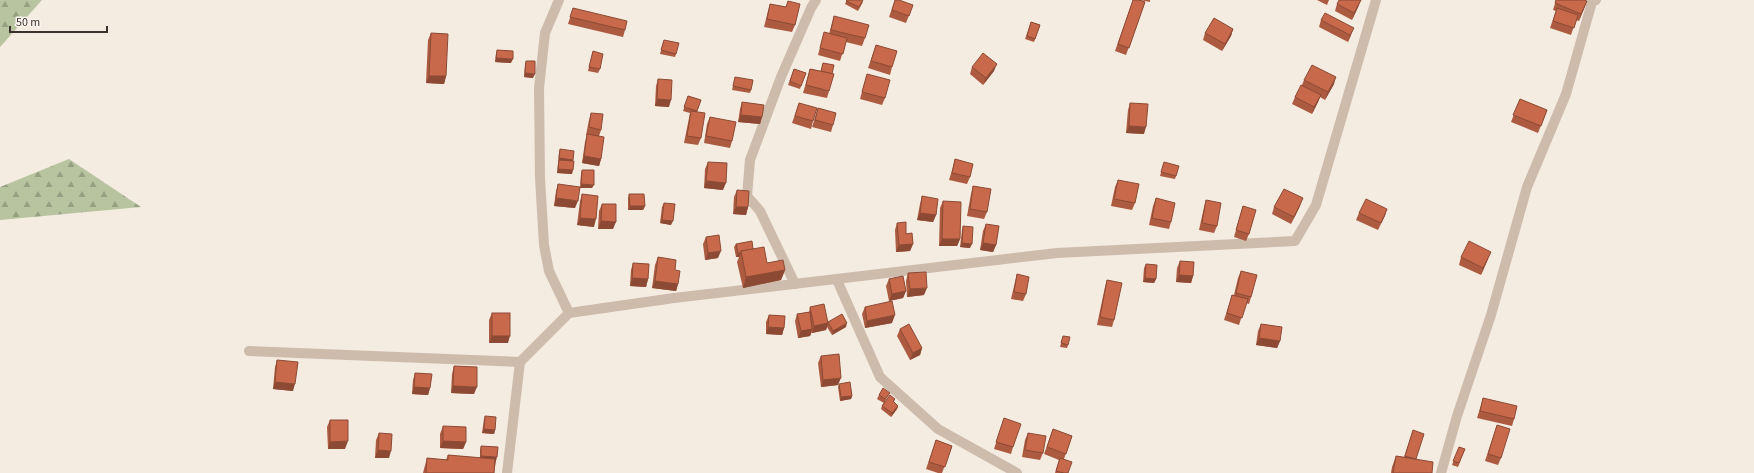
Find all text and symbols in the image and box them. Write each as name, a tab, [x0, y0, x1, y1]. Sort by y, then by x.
scale bar	[10, 8, 107, 34]
text: 50 m	[16, 14, 40, 31]

